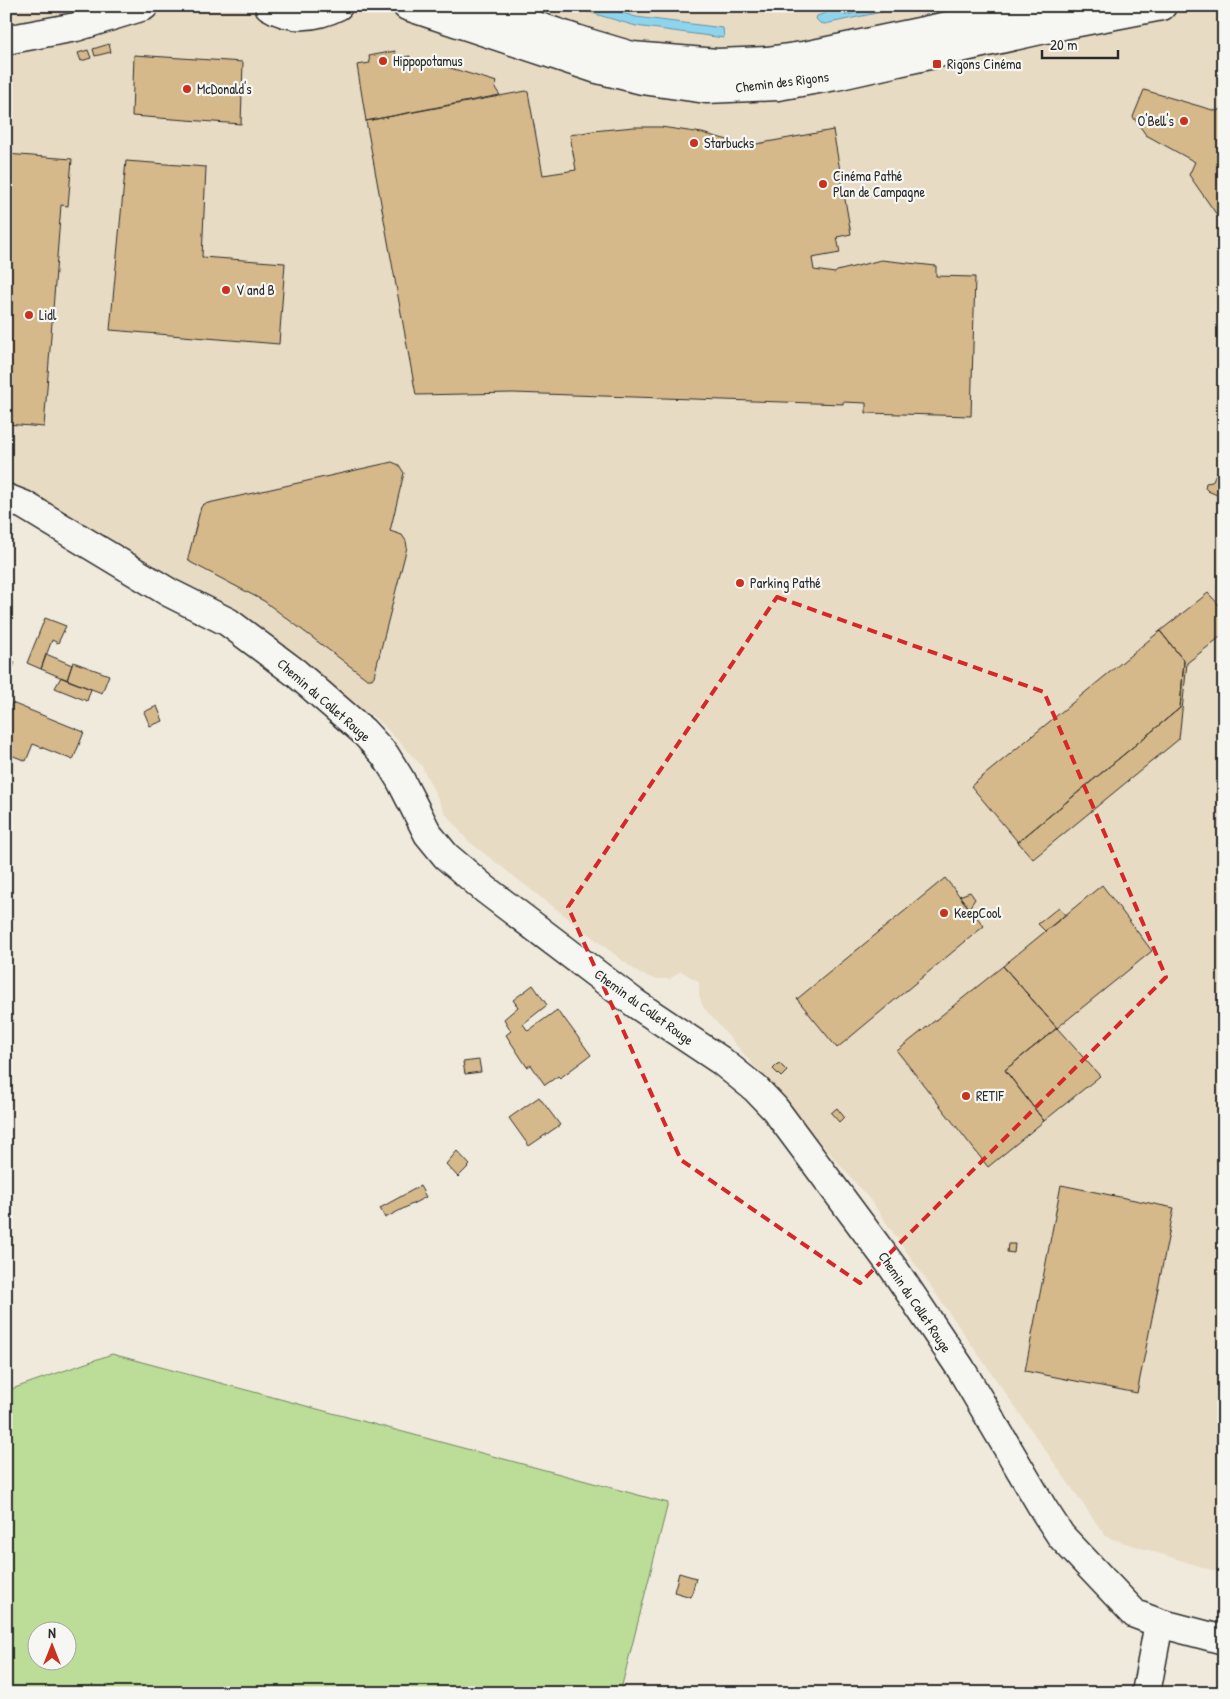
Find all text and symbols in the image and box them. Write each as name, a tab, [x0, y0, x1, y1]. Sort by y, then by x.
scale bar	[1042, 28, 1119, 60]
text: 20 m	[1050, 34, 1077, 55]
place label: Hippopotamus	[393, 51, 463, 71]
place label: Rigons Cinéma	[947, 54, 1022, 74]
marker: Hippopotamus	[377, 55, 389, 67]
marker: Rigons Cinéma	[931, 58, 943, 70]
street label: Chemin des Rigons	[734, 66, 830, 98]
place label: McDonald's	[197, 79, 252, 98]
marker: McDonald's	[181, 83, 193, 95]
place label: O'Bell's	[1138, 111, 1174, 130]
marker: O'Bell's	[1178, 115, 1190, 127]
place label: Starbucks	[704, 133, 754, 152]
marker: Starbucks	[688, 137, 700, 149]
place label: Cinéma Pathé Plan de Campagne	[833, 166, 925, 202]
marker: Cinéma Pathé Plan de Campagne	[817, 178, 829, 190]
place label: V and B	[236, 280, 275, 299]
marker: V and B	[220, 284, 232, 296]
place label: Lidl	[39, 305, 57, 324]
marker: Lidl	[23, 309, 35, 321]
place label: Parking Pathé	[750, 573, 821, 593]
marker: Parking Pathé	[734, 577, 746, 589]
street label: Chemin du Collet Rouge	[273, 654, 375, 747]
place label: KeepCool	[954, 903, 1001, 923]
marker: KeepCool	[938, 907, 950, 919]
street label: Chemin du Collet Rouge	[590, 964, 698, 1050]
place label: RETIF	[976, 1086, 1004, 1105]
marker: RETIF	[960, 1090, 972, 1102]
street label: Chemin du Collet Rouge	[874, 1248, 957, 1357]
north arrow	[28, 1622, 78, 1672]
text: N	[48, 1623, 56, 1642]

